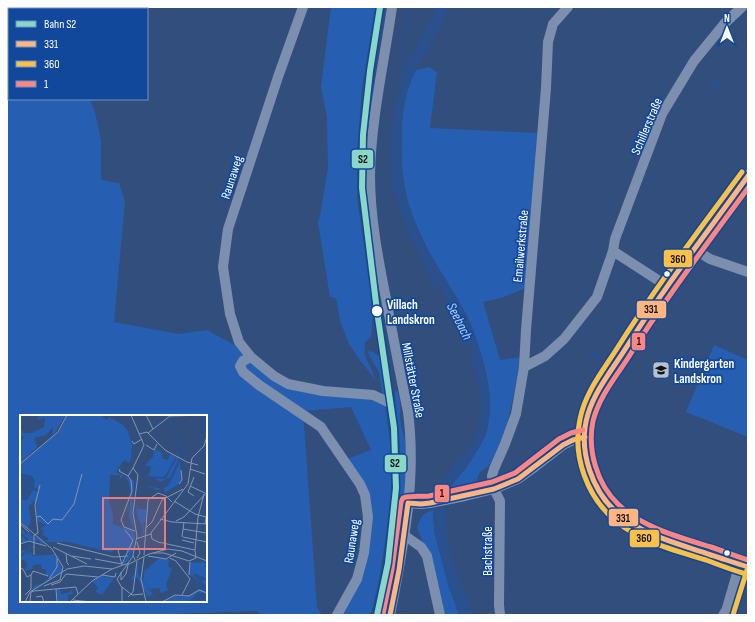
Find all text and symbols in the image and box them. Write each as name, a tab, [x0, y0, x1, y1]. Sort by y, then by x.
legend	[8, 8, 148, 100]
north arrow	[707, 8, 747, 48]
text: N	[724, 12, 730, 25]
text: Bahn S2	[44, 17, 76, 32]
text: 331	[44, 37, 59, 52]
text: 360	[44, 57, 60, 72]
text: 1	[44, 77, 49, 92]
street label: Schillerstraße	[628, 96, 666, 157]
line badge: S2	[351, 149, 374, 169]
text: S2	[358, 153, 368, 166]
street label: Raunaweg	[217, 154, 246, 201]
street label: Emailwerkstraße	[510, 209, 532, 283]
line badge: 360	[663, 249, 693, 268]
text: 360	[670, 253, 686, 266]
unlabelled marker	[662, 269, 672, 279]
place label: Villach Landskron	[387, 297, 435, 328]
water label: Seebach	[443, 300, 476, 343]
line badge: 331	[636, 300, 667, 319]
text: 331	[644, 303, 659, 316]
marker: Villach Landskron	[370, 304, 384, 318]
line badge: 1	[631, 332, 646, 351]
text: 1	[637, 335, 642, 348]
street label: Millstätter Straße	[398, 341, 428, 419]
place label: Kindergarten Landskron	[674, 356, 734, 387]
school or university icon: Kindergarten Landskron	[651, 360, 671, 380]
inset map	[20, 415, 207, 602]
line badge: S2	[384, 454, 407, 473]
text: S2	[390, 457, 400, 470]
line badge: 1	[434, 484, 450, 503]
text: 1	[440, 487, 445, 500]
line badge: 331	[608, 508, 639, 527]
text: 331	[616, 512, 631, 525]
street label: Raunaweg	[341, 518, 363, 564]
street label: Bachstraße	[480, 526, 496, 576]
line badge: 360	[629, 529, 660, 548]
text: 360	[636, 532, 652, 545]
unlabelled marker	[722, 548, 732, 558]

